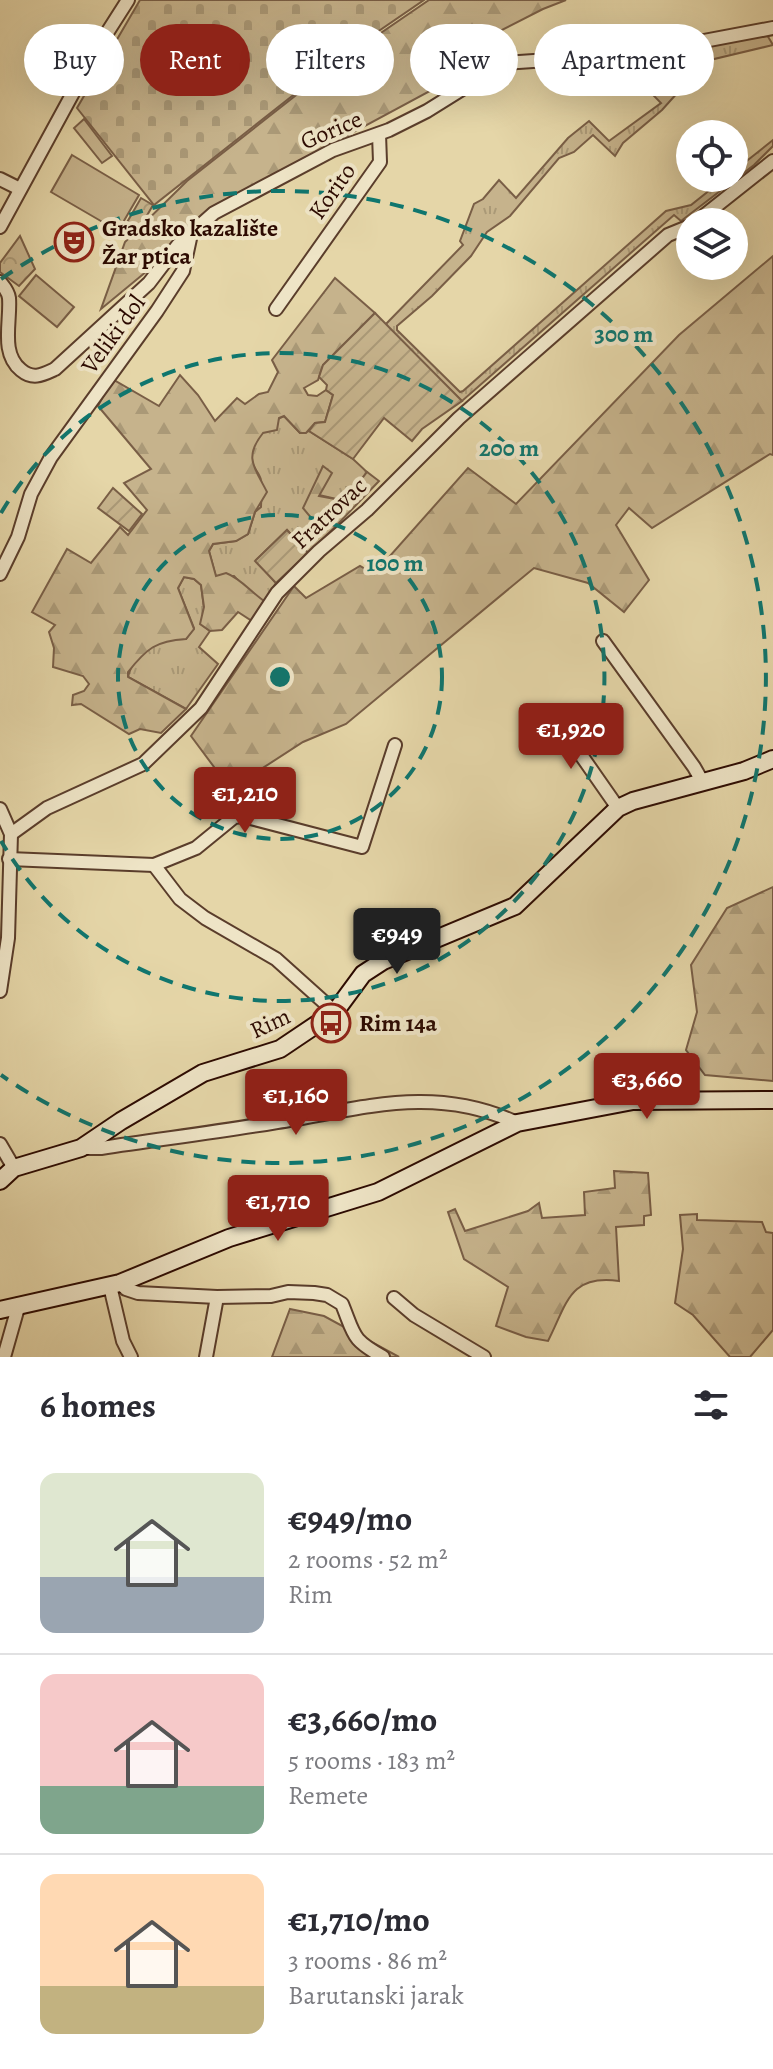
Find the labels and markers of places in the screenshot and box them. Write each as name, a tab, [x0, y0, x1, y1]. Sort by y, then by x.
place label: Gradsko kazalište Žar ptica	[102, 212, 278, 272]
theatre icon: Gradsko kazalište Žar ptica	[53, 221, 95, 263]
centre of rings	[266, 663, 294, 691]
pin: €1,920	[506, 703, 636, 771]
pin: €1,210	[180, 767, 310, 835]
pin: €949	[350, 908, 444, 976]
bus stop icon: Rim 14a	[310, 1002, 352, 1044]
place label: Rim 14a	[359, 1007, 437, 1039]
pin: €3,660	[582, 1053, 712, 1121]
pin: €1,160	[231, 1069, 361, 1137]
pin: €1,710	[213, 1175, 343, 1243]

